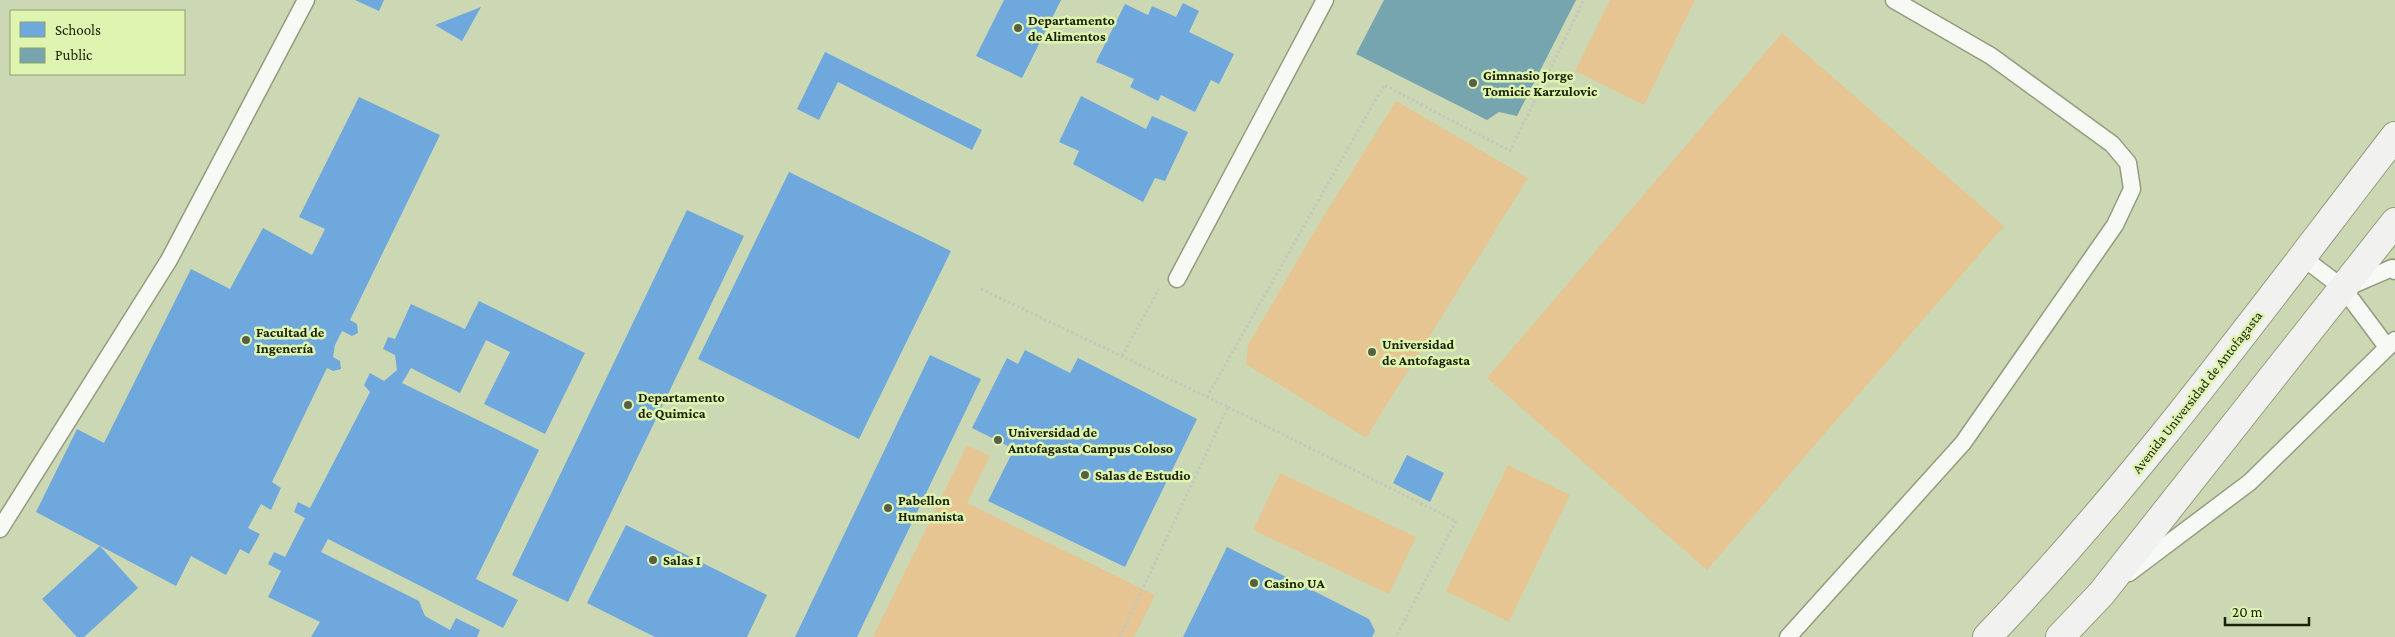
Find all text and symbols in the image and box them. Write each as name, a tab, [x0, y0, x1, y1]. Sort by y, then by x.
legend	[10, 10, 185, 75]
place label: Departamento de Alimentos	[1028, 12, 1115, 44]
text: Schools	[55, 22, 101, 38]
marker: Departamento de Alimentos	[1012, 22, 1024, 34]
text: Public	[55, 47, 93, 63]
place label: Gimnasio Jorge Tomicic Karzulovic	[1483, 67, 1598, 99]
marker: Gimnasio Jorge Tomicic Karzulovic	[1467, 77, 1479, 89]
street label: Avenida Universidad de Antofagasta	[2129, 307, 2266, 476]
place label: Facultad de Ingenería	[256, 324, 325, 356]
marker: Facultad de Ingenería	[240, 334, 252, 346]
place label: Universidad de Antofagasta	[1382, 336, 1470, 368]
marker: Universidad de Antofagasta	[1366, 346, 1378, 358]
place label: Departamento de Quimica	[638, 389, 725, 421]
marker: Departamento de Quimica	[622, 399, 634, 411]
place label: Universidad de Antofagasta Campus Coloso	[1007, 424, 1173, 456]
marker: Universidad de Antofagasta Campus Coloso	[992, 434, 1004, 446]
place label: Salas de Estudio	[1095, 467, 1191, 483]
marker: Salas de Estudio	[1079, 469, 1091, 481]
place label: Pabellon Humanista	[898, 492, 964, 524]
marker: Pabellon Humanista	[882, 502, 894, 514]
place label: Salas I	[663, 552, 701, 568]
marker: Salas I	[647, 554, 659, 566]
place label: Casino UA	[1264, 575, 1325, 591]
marker: Casino UA	[1248, 577, 1260, 589]
scale bar	[2225, 594, 2309, 626]
text: 20 m	[2232, 604, 2263, 620]

